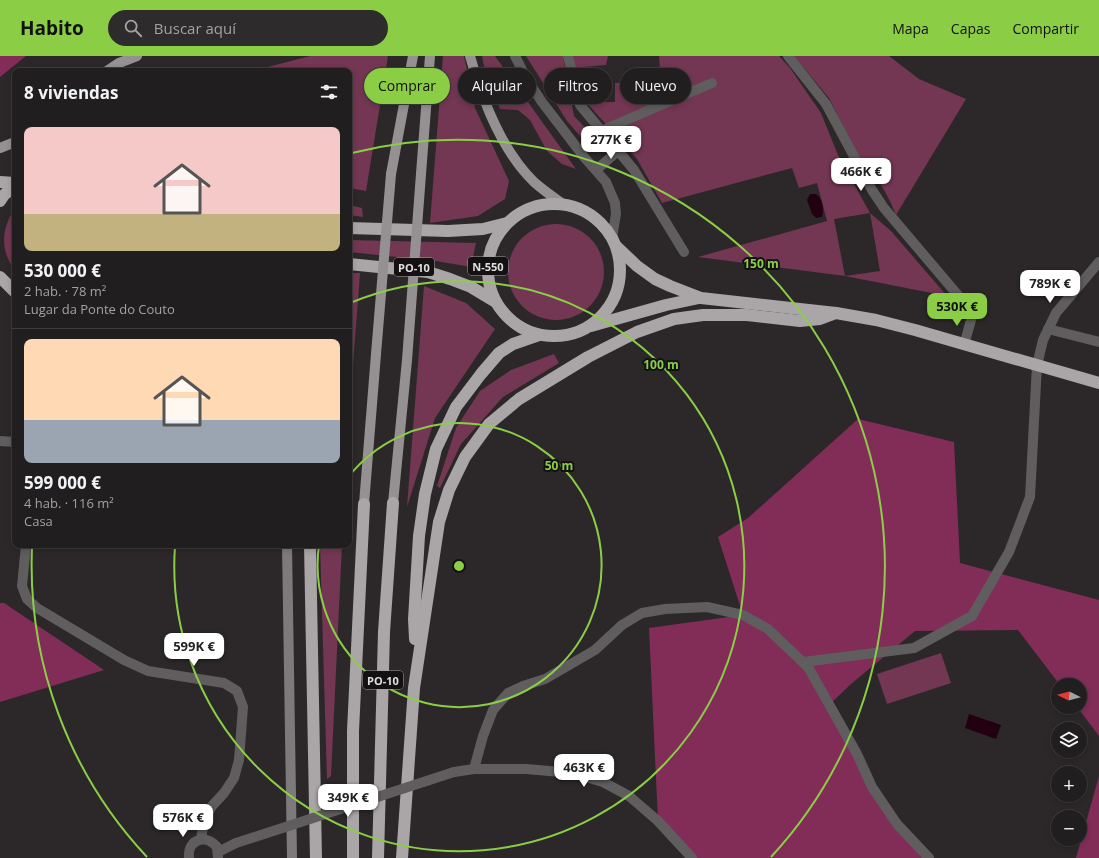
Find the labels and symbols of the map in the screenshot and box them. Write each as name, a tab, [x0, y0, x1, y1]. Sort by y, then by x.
pin: 277K €	[578, 126, 644, 160]
pin: 466K €	[828, 158, 894, 192]
text: 150 m	[743, 255, 779, 272]
road number: N-550	[468, 257, 508, 275]
road number: PO-10	[394, 258, 434, 276]
pin: 789K €	[1017, 270, 1083, 304]
pin: 530K €	[924, 293, 990, 327]
text: 100 m	[643, 356, 679, 373]
text: 50 m	[545, 457, 573, 474]
centre of rings	[452, 559, 466, 573]
pin: 599K €	[161, 633, 227, 667]
road number: PO-10	[363, 671, 403, 689]
north arrow	[1051, 678, 1087, 714]
pin: 463K €	[551, 754, 617, 788]
pin: 349K €	[315, 784, 381, 818]
pin: 576K €	[150, 804, 216, 838]

